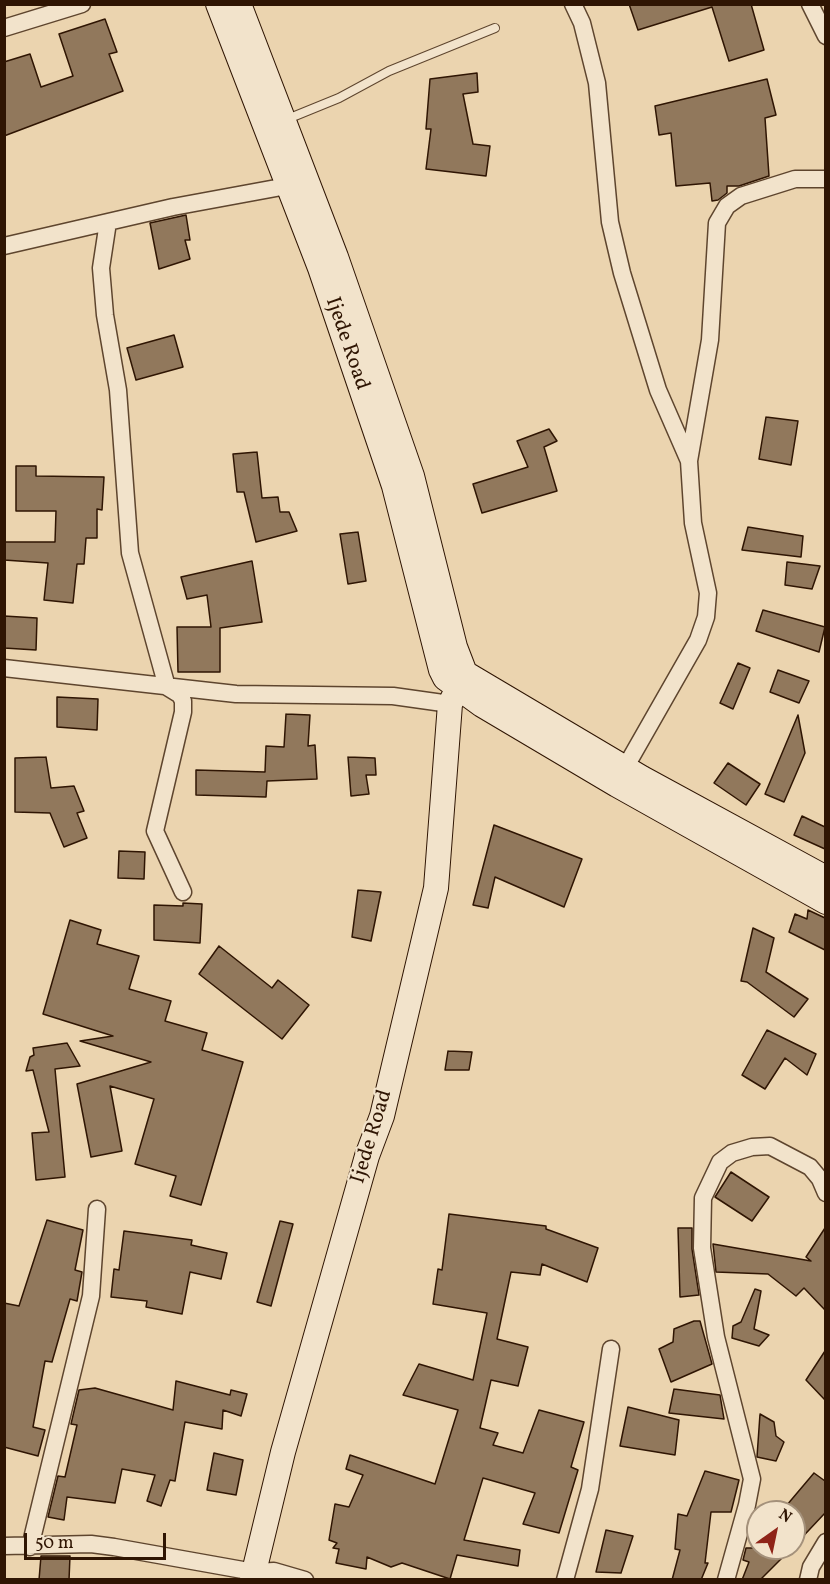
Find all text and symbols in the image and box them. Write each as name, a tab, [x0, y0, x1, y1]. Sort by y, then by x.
street label: Ijede Road	[318, 294, 374, 394]
street label: Ijede Road	[347, 1087, 399, 1187]
north arrow	[746, 1500, 806, 1560]
text: N	[774, 1504, 796, 1529]
scale bar	[27, 1521, 170, 1559]
text: 50 m	[35, 1531, 74, 1556]

